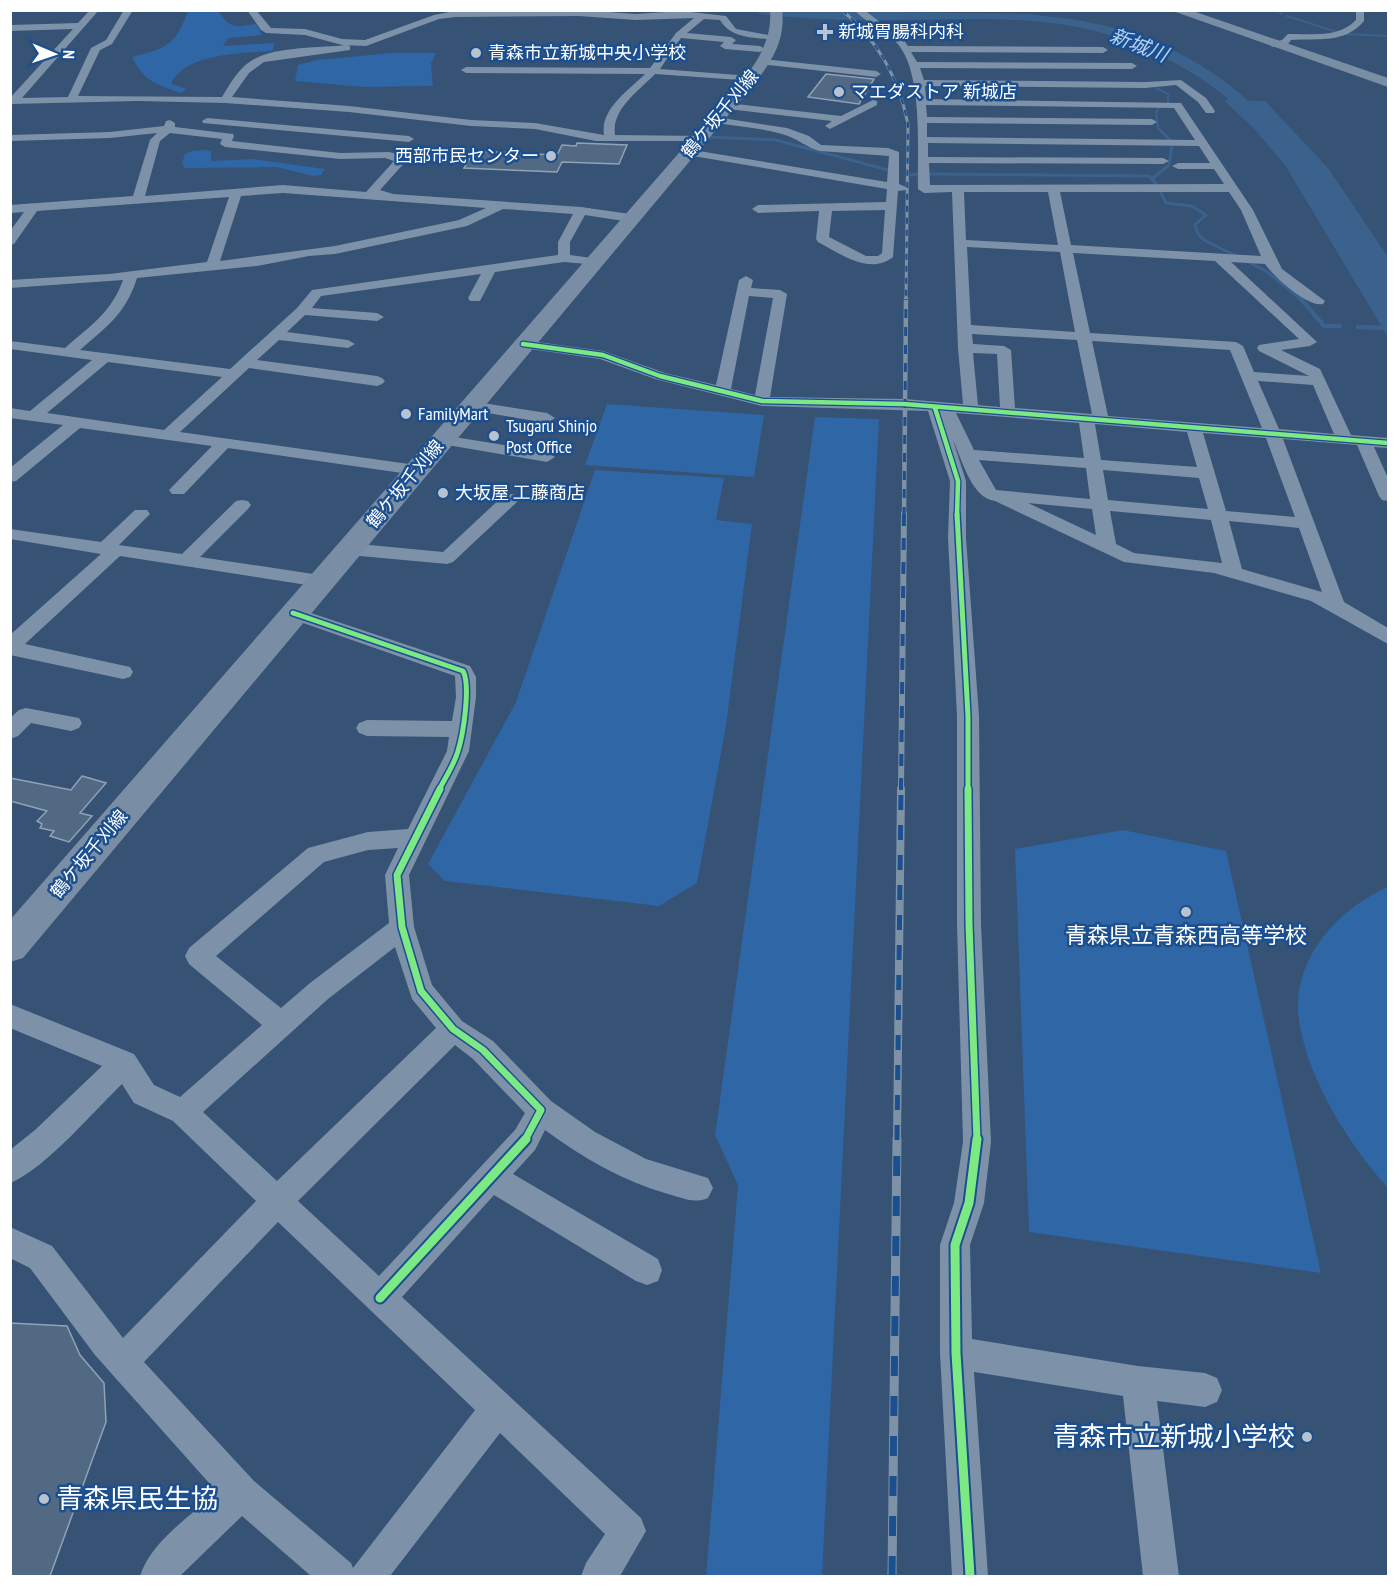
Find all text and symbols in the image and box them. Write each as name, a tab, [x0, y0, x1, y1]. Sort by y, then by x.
place label: 新城胃腸科内科	[838, 20, 964, 43]
water label: 新城川	[1106, 22, 1174, 69]
marker: 新城胃腸科内科	[816, 23, 834, 41]
north arrow	[24, 24, 84, 84]
place label: 青森市立新城中央小学校	[488, 41, 686, 64]
marker: 青森市立新城中央小学校	[469, 46, 483, 60]
text: N	[59, 50, 79, 59]
street label: 鶴ケ坂千刈線	[676, 65, 763, 162]
place label: マエダストア 新城店	[851, 80, 1017, 103]
marker: マエダストア 新城店	[832, 85, 846, 99]
place label: 西部市民センター	[395, 144, 539, 167]
marker: 西部市民センター	[544, 149, 558, 163]
place label: FamilyMart	[418, 402, 488, 425]
marker: FamilyMart	[399, 407, 413, 421]
place label: Tsugaru Shinjo Post Office	[506, 414, 597, 458]
marker: Tsugaru Shinjo Post Office	[487, 429, 501, 443]
street label: 鶴ケ坂千刈線	[361, 435, 448, 532]
place label: 大坂屋 工藤商店	[455, 481, 585, 504]
marker: 大坂屋 工藤商店	[436, 486, 450, 500]
street label: 鶴ケ坂千刈線	[45, 805, 132, 902]
marker: 青森県立青森西高等学校	[1179, 905, 1193, 919]
place label: 青森県立青森西高等学校	[1065, 921, 1307, 949]
place label: 青森市立新城小学校	[1052, 1419, 1295, 1453]
marker: 青森市立新城小学校	[1300, 1430, 1314, 1444]
place label: 青森県民生協	[56, 1481, 218, 1515]
marker: 青森県民生協	[37, 1492, 51, 1506]

